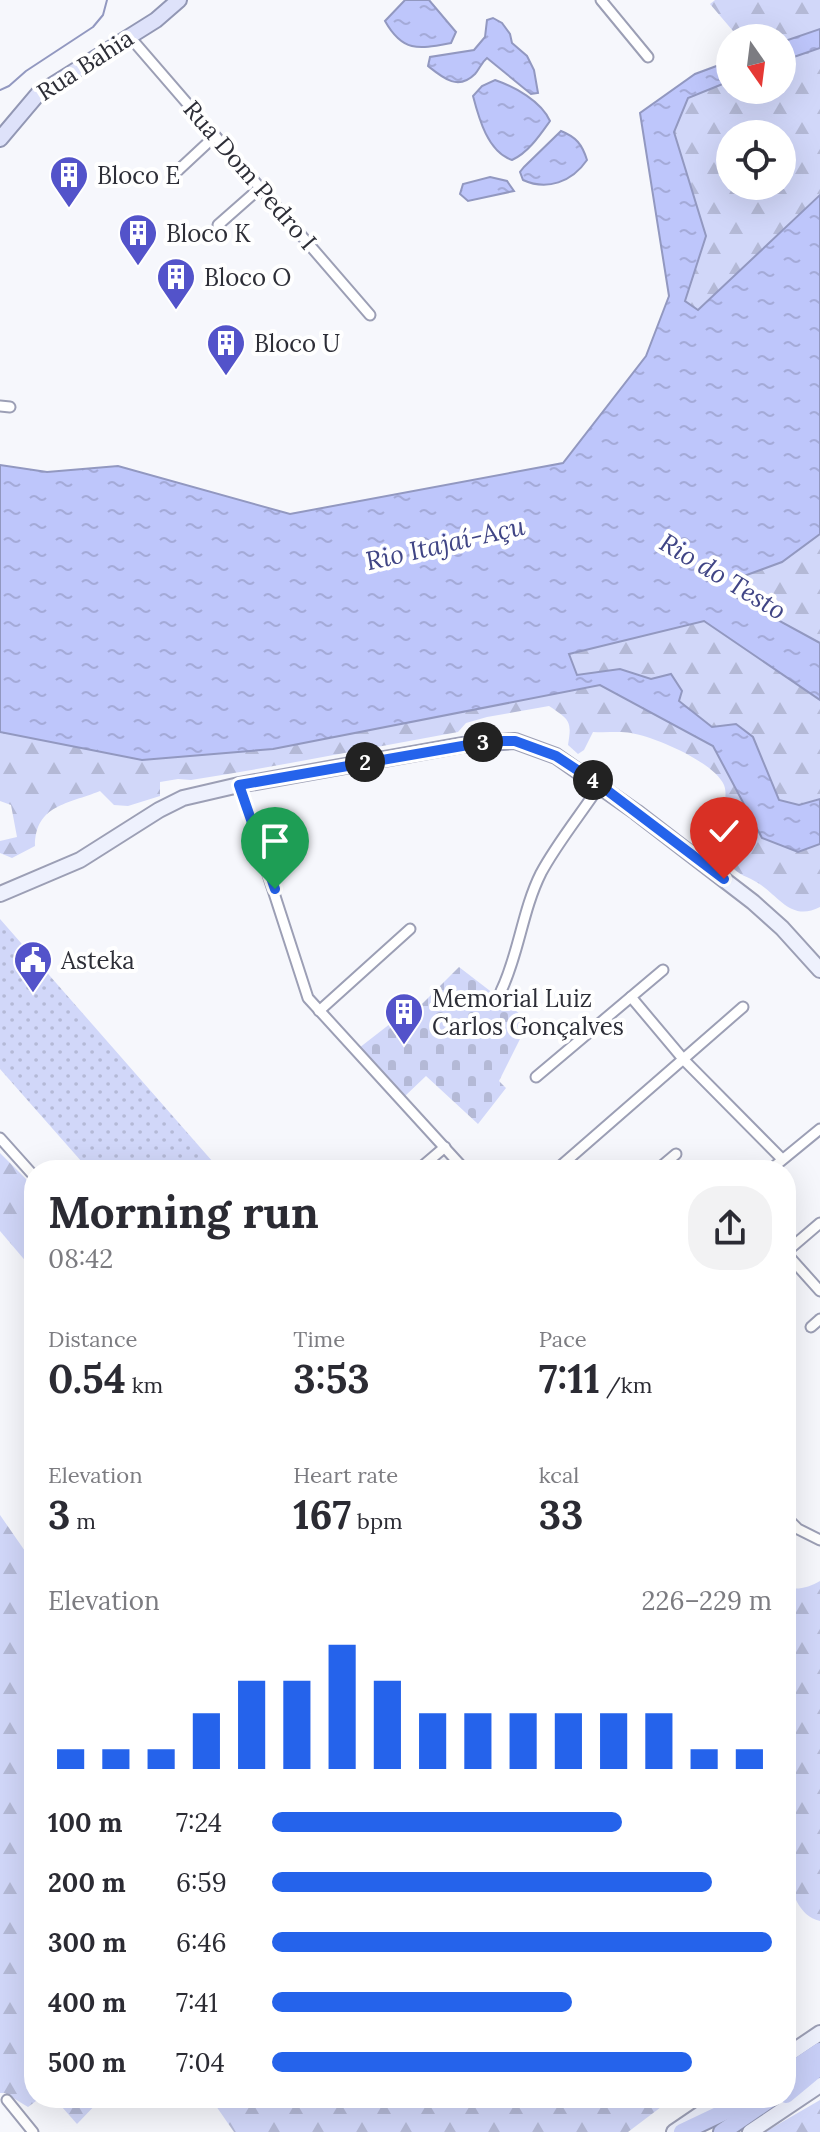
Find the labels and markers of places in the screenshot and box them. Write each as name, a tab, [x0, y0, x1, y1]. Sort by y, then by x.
building icon: Bloco E	[48, 154, 90, 209]
place label: Bloco E	[97, 160, 180, 191]
building icon: Bloco K	[117, 212, 159, 267]
place label: Bloco K	[166, 218, 251, 249]
building icon: Bloco O	[155, 256, 197, 311]
place label: Bloco O	[204, 262, 291, 293]
building icon: Bloco U	[205, 322, 247, 377]
place label: Bloco U	[254, 328, 340, 359]
pin: 3	[463, 722, 503, 762]
pin: 2	[345, 742, 385, 782]
pin: 4	[573, 760, 613, 800]
pin	[690, 797, 758, 879]
pin	[241, 807, 309, 889]
public building icon: Asteka	[12, 939, 54, 994]
place label: Asteka	[60, 945, 135, 976]
place label: Memorial Luiz Carlos Gonçalves	[432, 983, 624, 1042]
building icon: Memorial Luiz Carlos Gonçalves	[383, 991, 425, 1046]

